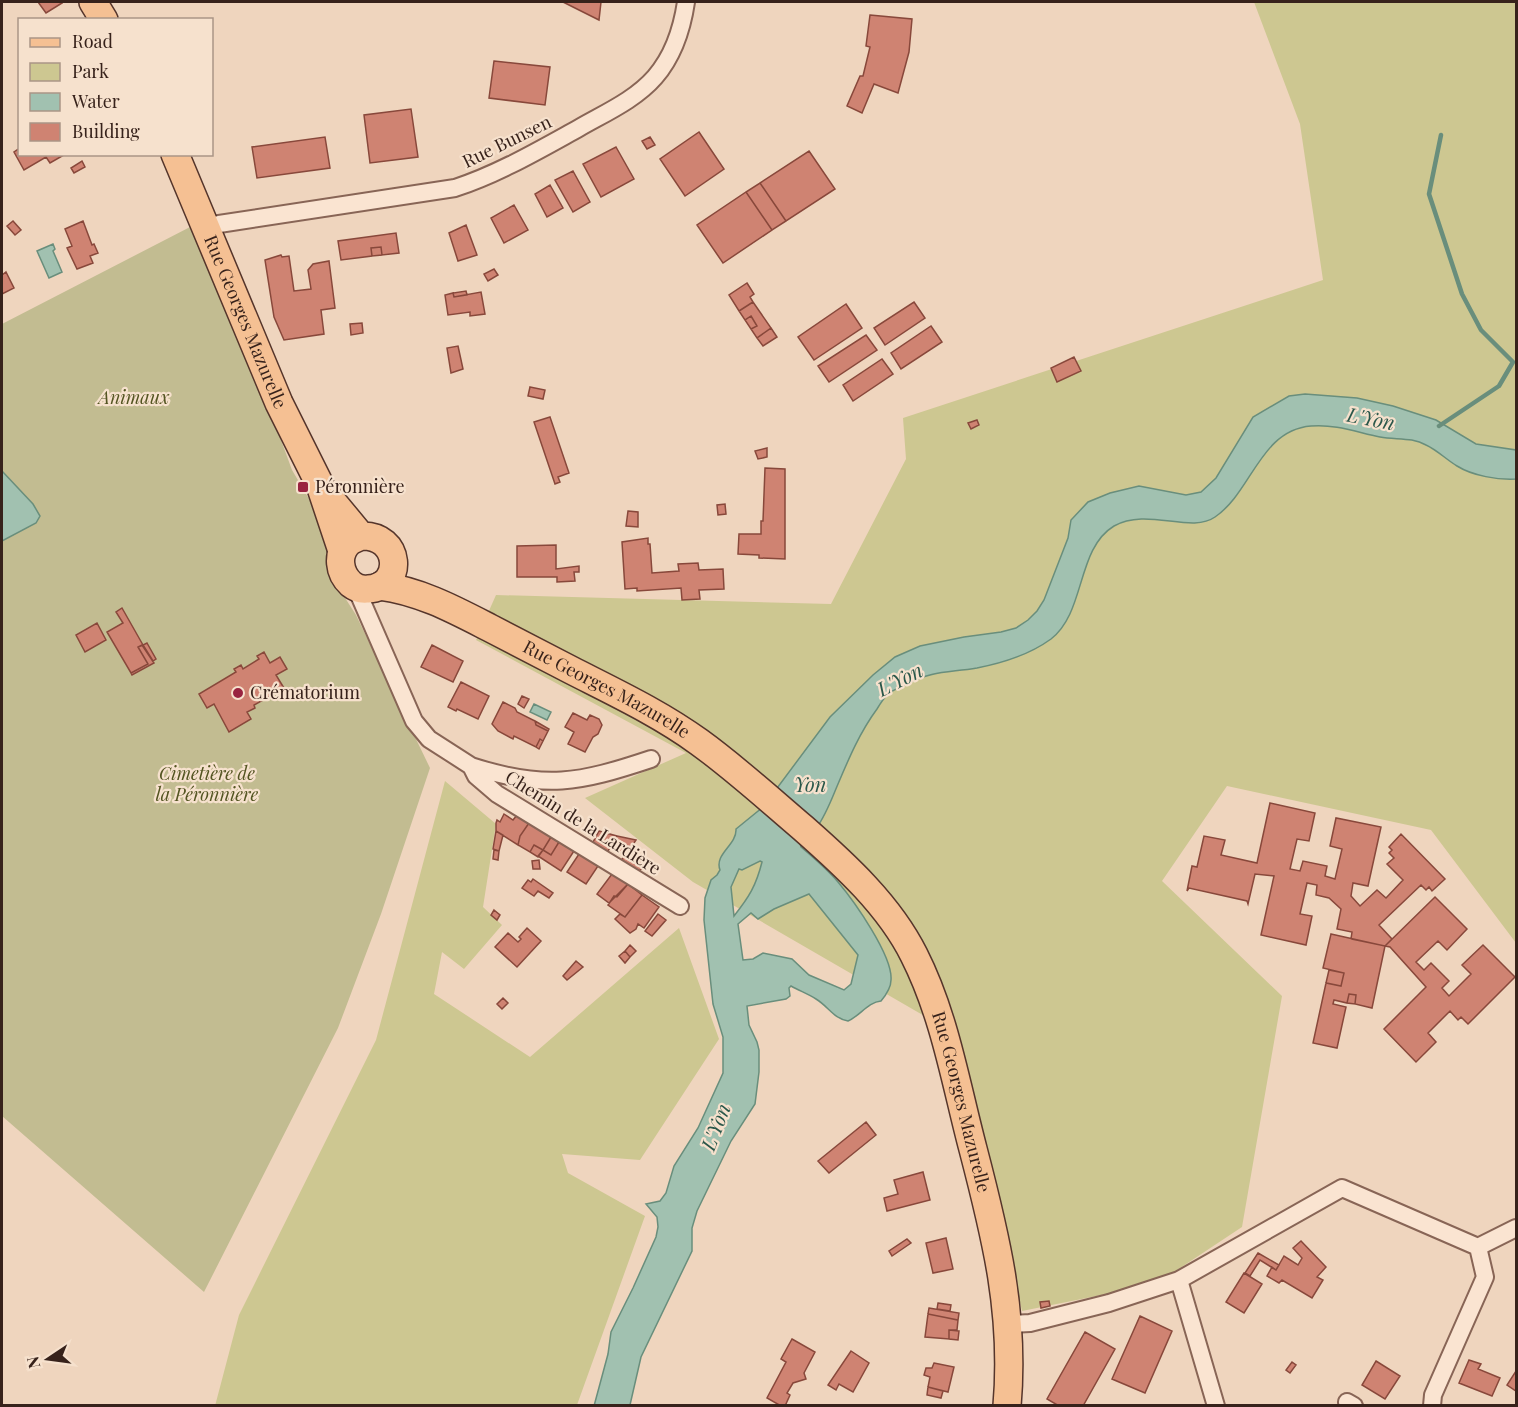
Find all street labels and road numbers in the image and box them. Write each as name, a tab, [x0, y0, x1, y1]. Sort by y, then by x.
street label: Rue Bunsen	[458, 109, 555, 173]
street label: Rue Georges Mazurelle	[199, 231, 293, 413]
street label: Rue Georges Mazurelle	[519, 634, 695, 743]
street label: Chemin de la Lardière	[501, 764, 666, 880]
street label: Rue Georges Mazurelle	[927, 1008, 997, 1195]

